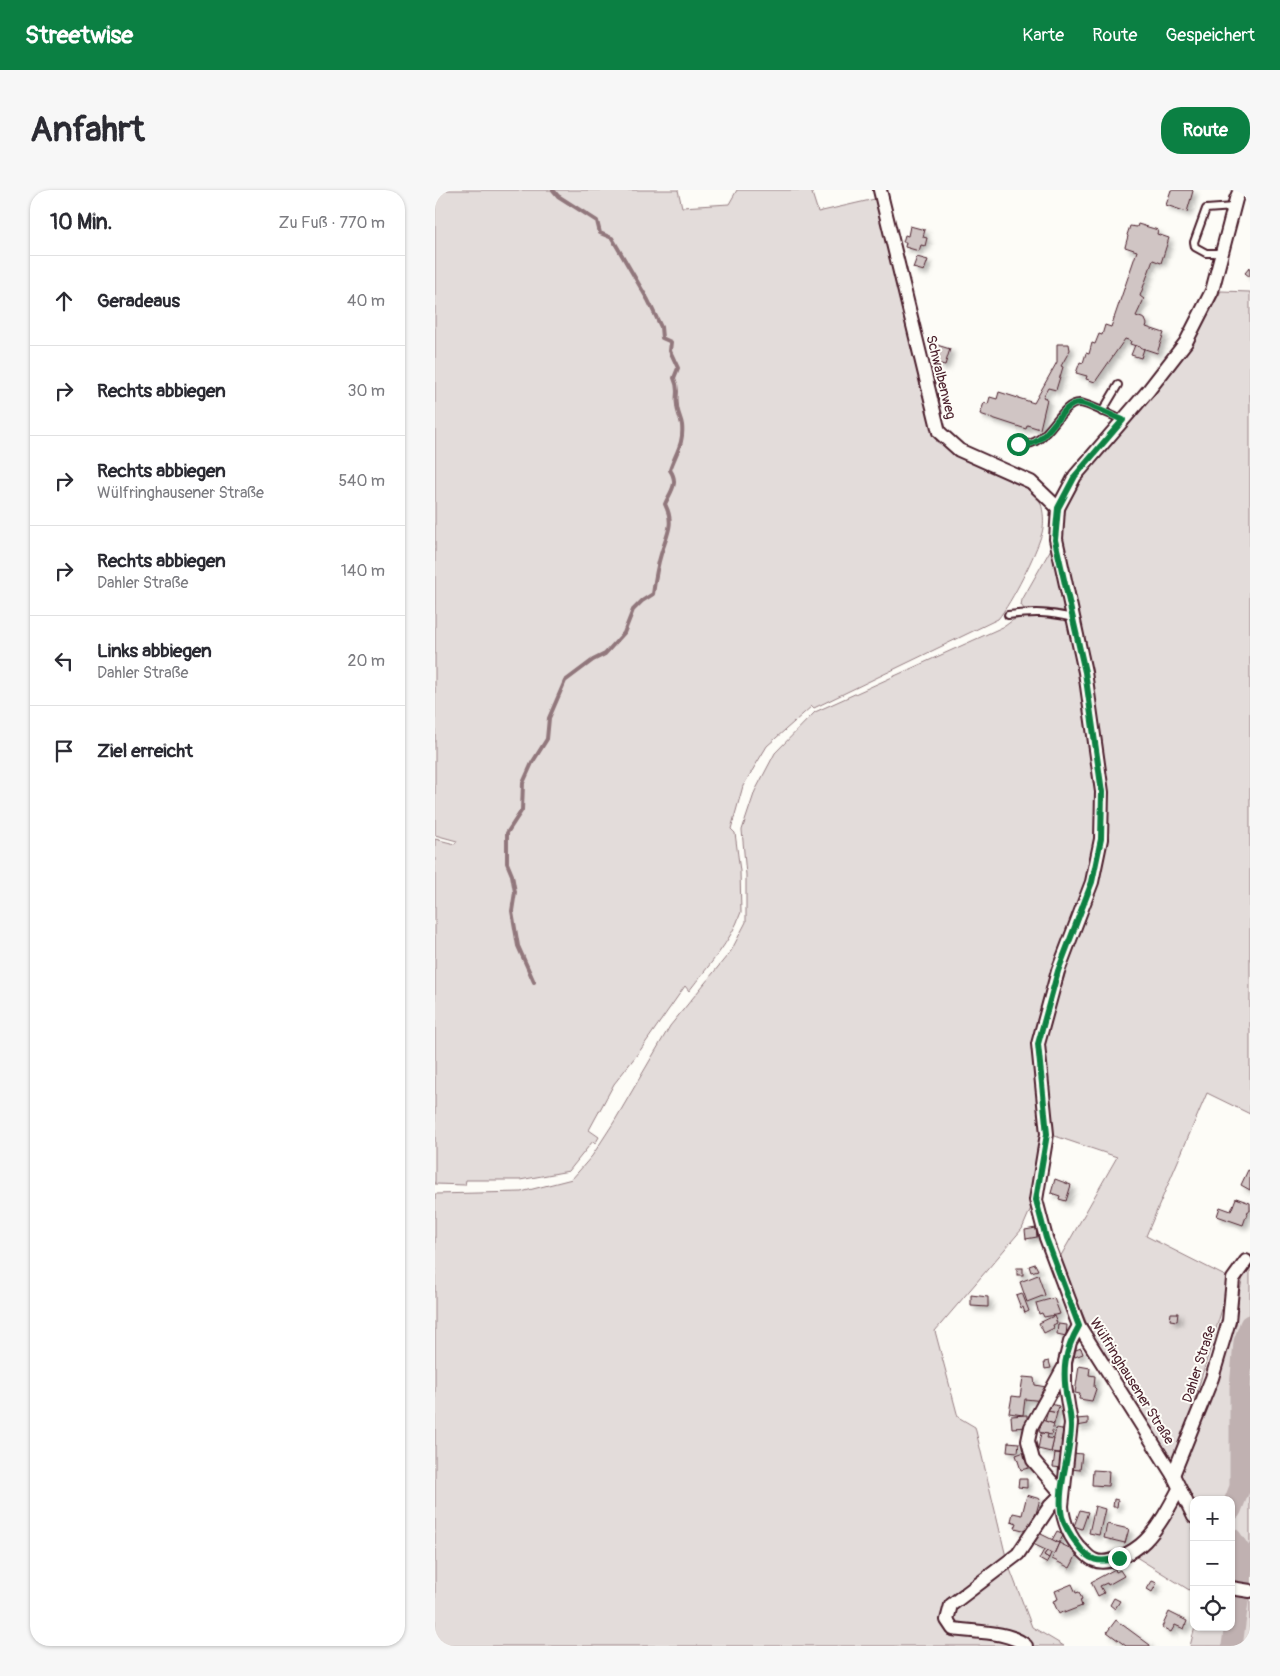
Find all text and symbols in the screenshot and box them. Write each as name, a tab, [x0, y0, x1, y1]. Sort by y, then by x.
text: Streetwise	[25, 21, 133, 50]
text: Karte	[1022, 24, 1064, 47]
text: Route	[1092, 24, 1137, 47]
text: Gespeichert	[1165, 24, 1255, 47]
button: Route	[1161, 107, 1250, 154]
text: Anfahrt	[30, 108, 145, 152]
text: 10 Min.	[50, 209, 112, 236]
text: Zu Fuß · 770 m	[279, 213, 385, 233]
icon: ahead	[50, 287, 78, 315]
text: Geradeaus	[97, 289, 180, 313]
text: 40 m	[347, 291, 385, 311]
street label: Schwalbenweg	[922, 333, 960, 421]
icon: right	[50, 377, 78, 405]
text: Rechts abbiegen	[97, 379, 226, 403]
text: 30 m	[347, 381, 385, 401]
route start	[1007, 433, 1030, 456]
text: Rechts abbiegen	[97, 459, 226, 483]
icon: right	[50, 467, 78, 495]
text: 540 m	[338, 471, 385, 491]
text: Wülfringhausener Straße	[97, 483, 264, 503]
text: Rechts abbiegen	[97, 549, 226, 573]
icon: right	[50, 557, 78, 585]
text: 140 m	[341, 561, 385, 581]
text: Dahler Straße	[97, 573, 188, 593]
text: Links abbiegen	[97, 639, 212, 663]
icon: left	[50, 647, 78, 675]
text: 20 m	[347, 651, 385, 671]
text: Dahler Straße	[97, 663, 188, 683]
icon: arrive	[50, 737, 78, 765]
text: Ziel erreicht	[97, 739, 193, 763]
street label: Wülfringhausener Straße	[1086, 1315, 1178, 1448]
street label: Dahler Straße	[1179, 1323, 1219, 1405]
map controls	[1190, 1496, 1235, 1631]
button: +	[1190, 1496, 1235, 1541]
button: −	[1190, 1541, 1235, 1586]
route end	[1108, 1547, 1131, 1570]
button: locate	[1190, 1586, 1235, 1631]

